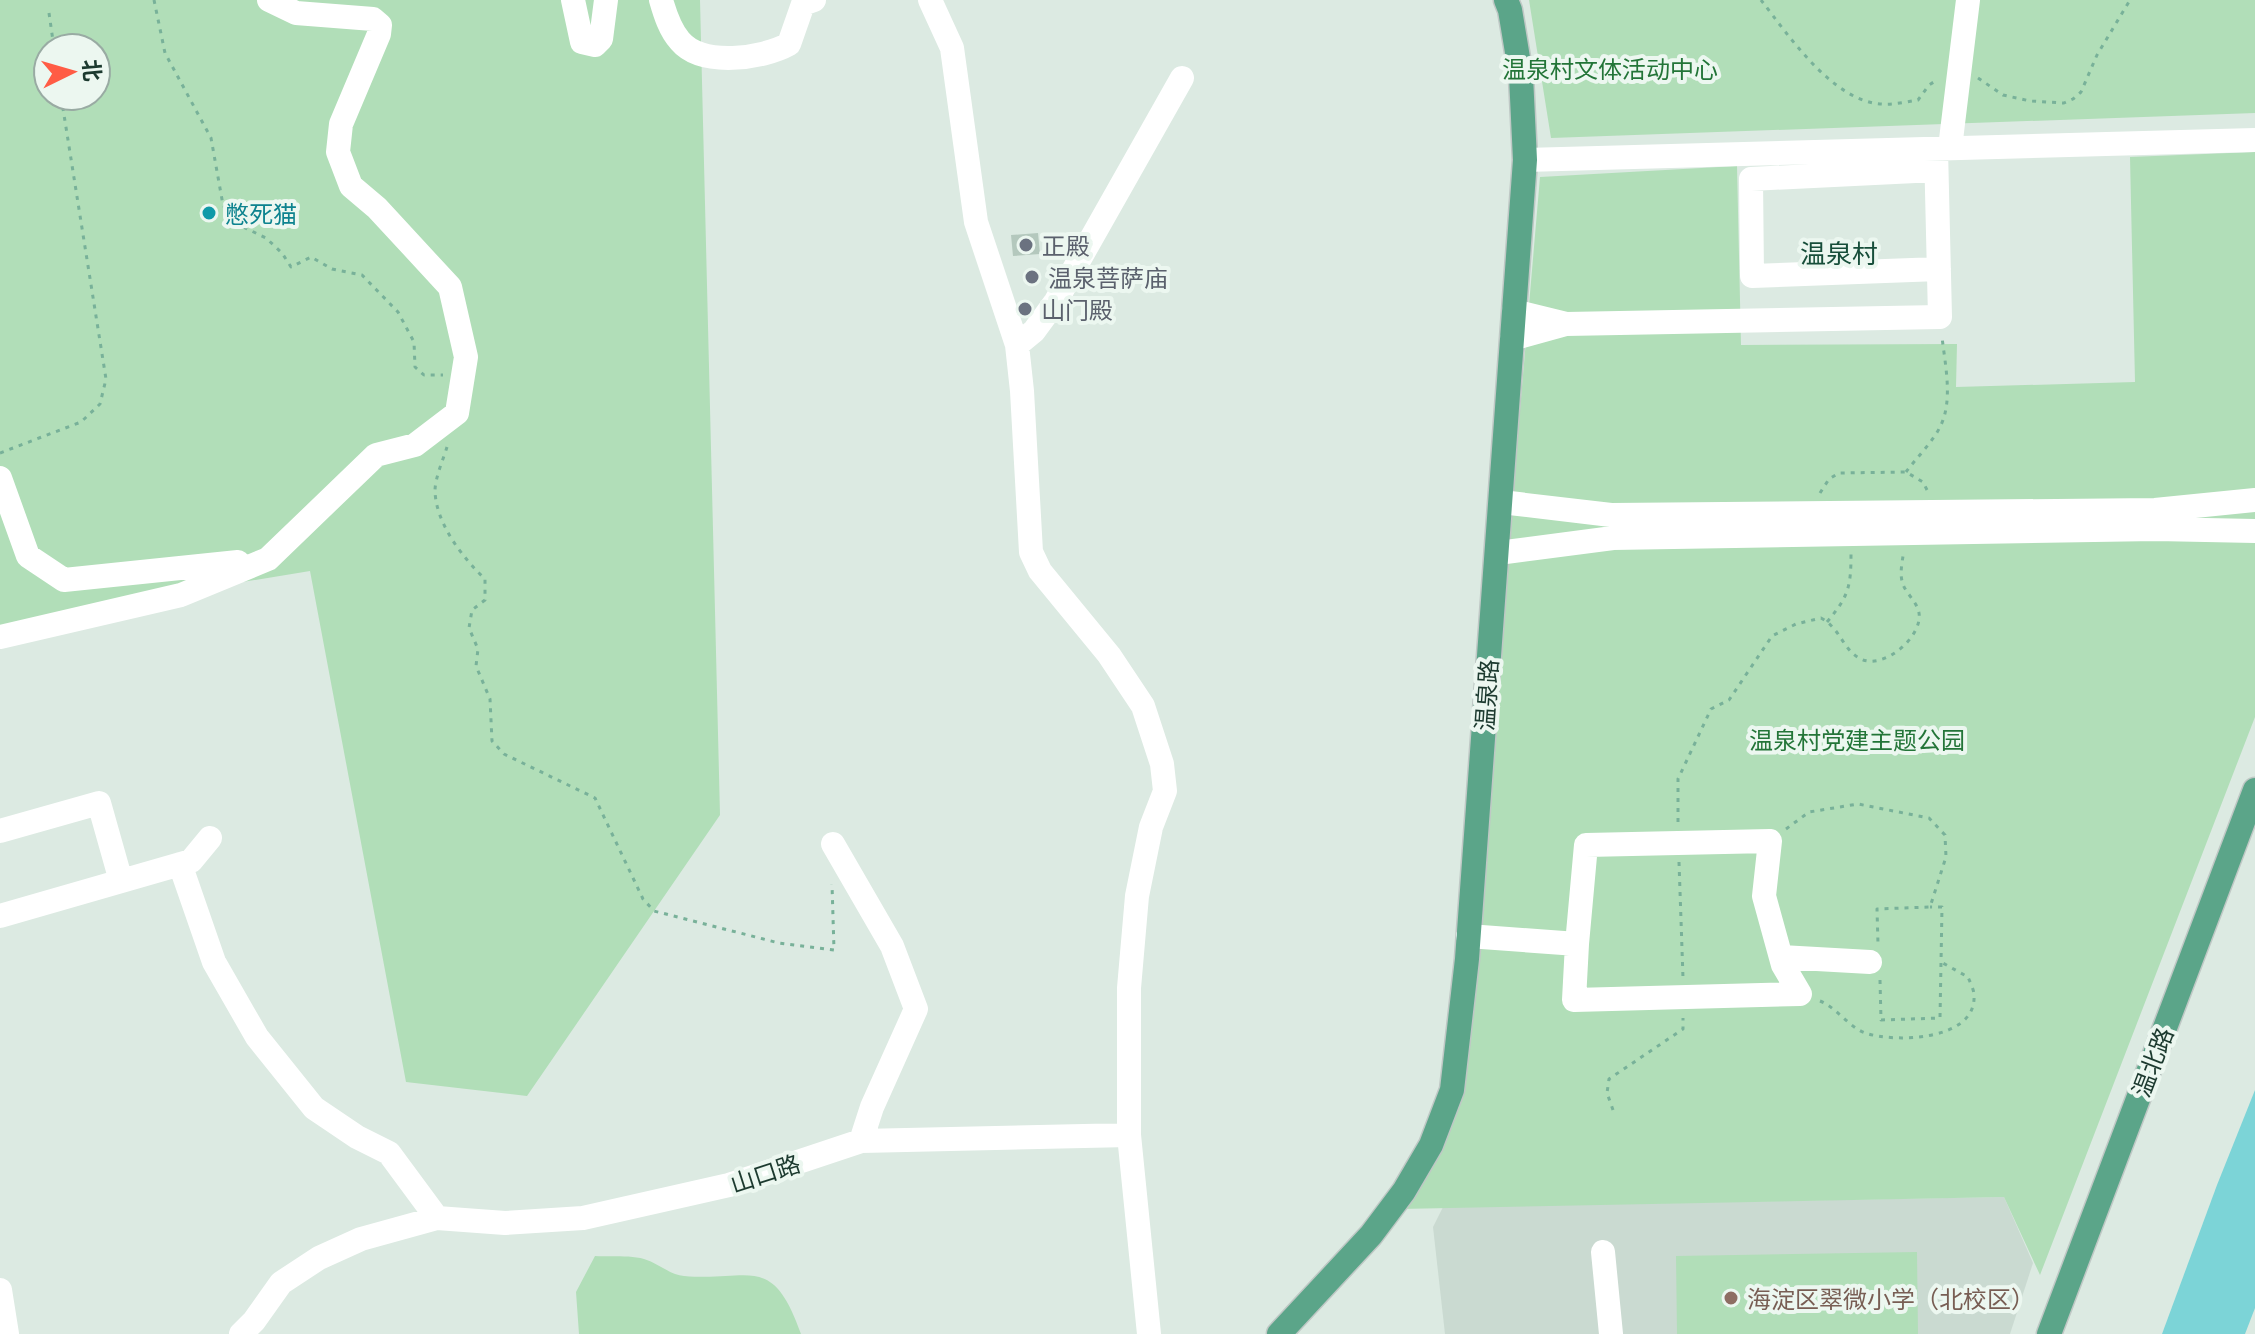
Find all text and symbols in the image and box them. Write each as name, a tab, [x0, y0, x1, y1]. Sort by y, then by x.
north arrow	[32, 32, 112, 112]
park label: 温泉村文体活动中心	[1502, 54, 1718, 83]
text: 北	[78, 58, 107, 82]
place label: 憋死猫	[225, 199, 297, 228]
marker: 憋死猫	[200, 204, 218, 222]
place label: 正殿	[1042, 231, 1090, 260]
marker: 正殿	[1017, 236, 1035, 254]
district label: 温泉村	[1800, 237, 1878, 269]
place label: 温泉菩萨庙	[1048, 263, 1168, 292]
marker: 温泉菩萨庙	[1023, 268, 1041, 286]
place label: 山门殿	[1041, 295, 1113, 324]
marker: 山门殿	[1016, 300, 1034, 318]
street label: 温泉路	[1469, 658, 1503, 732]
park label: 温泉村党建主题公园	[1749, 725, 1965, 754]
street label: 温北路	[2126, 1023, 2178, 1101]
street label: 山口路	[726, 1148, 804, 1198]
place label: 海淀区翠微小学（北校区）	[1747, 1284, 2035, 1313]
marker: 海淀区翠微小学（北校区）	[1722, 1289, 1740, 1307]

